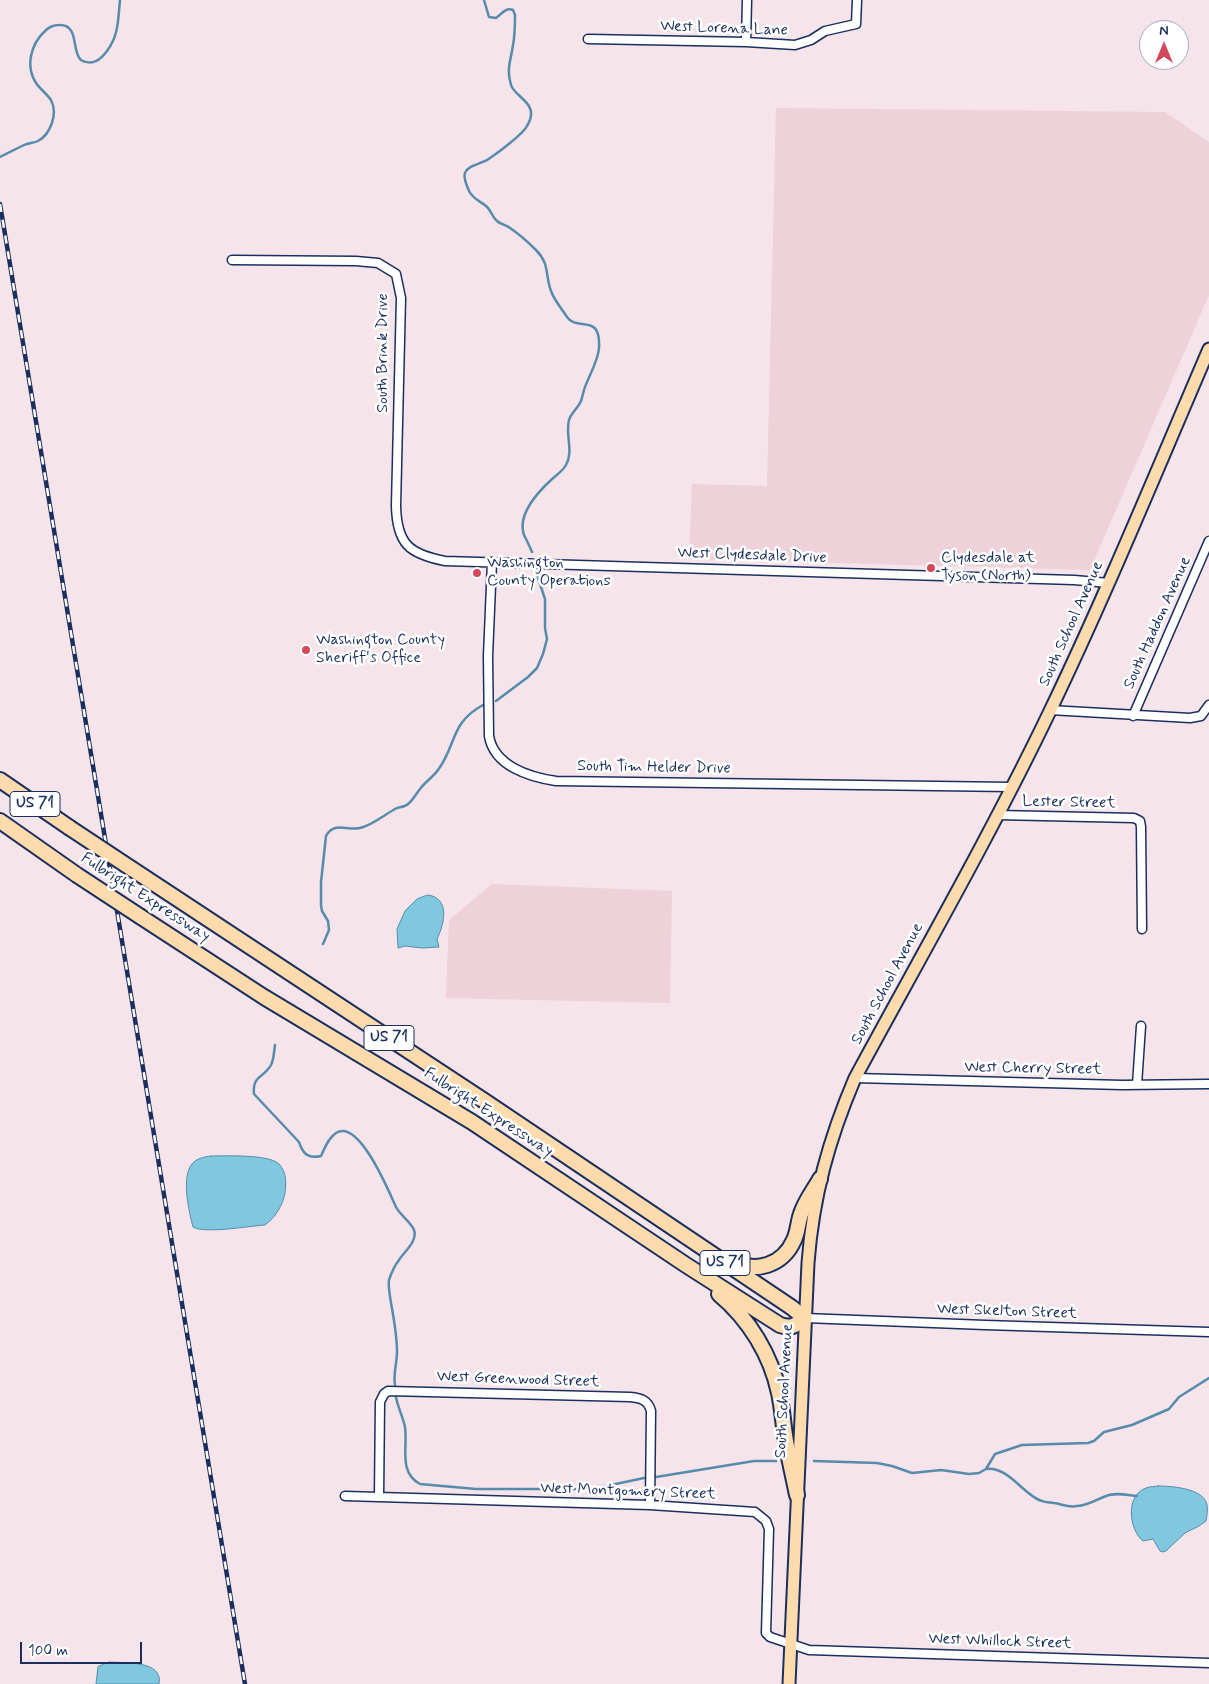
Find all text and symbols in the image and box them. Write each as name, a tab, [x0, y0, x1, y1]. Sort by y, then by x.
street label: West Lorena Lane	[660, 17, 788, 41]
north arrow	[1139, 20, 1189, 70]
text: N	[1159, 22, 1169, 40]
street label: South Brink Drive	[374, 293, 394, 413]
street label: West Clydesdale Drive	[677, 544, 827, 568]
place label: Clydesdale at Tyson (North)	[941, 549, 1035, 587]
place label: Washington County Operations	[487, 554, 611, 592]
street label: South Haddon Avenue	[1120, 554, 1196, 692]
street label: South School Avenue	[1036, 558, 1108, 690]
marker: Clydesdale at Tyson (North)	[925, 562, 937, 574]
marker: Washington County Operations	[471, 567, 483, 579]
place label: Washington County Sheriff's Office	[316, 631, 445, 669]
marker: Washington County Sheriff's Office	[300, 644, 312, 656]
street label: South Tim Helder Drive	[577, 757, 731, 779]
road number: US 71	[10, 792, 60, 816]
street label: Lester Street	[1022, 793, 1116, 813]
street label: Fulbright Expressway	[77, 849, 213, 947]
street label: South School Avenue	[848, 920, 928, 1048]
road number: US 71	[364, 1026, 414, 1050]
street label: West Cherry Street	[964, 1058, 1102, 1080]
street label: Fulbright Expressway	[420, 1064, 556, 1162]
road number: US 71	[700, 1250, 750, 1276]
street label: West Skelton Street	[937, 1300, 1077, 1324]
street label: South School Avenue	[772, 1323, 798, 1459]
street label: West Greenwood Street	[436, 1368, 600, 1392]
street label: West Montgomery Street	[540, 1479, 716, 1505]
street label: West Whillock Street	[928, 1630, 1072, 1654]
scale bar	[22, 1632, 145, 1664]
text: 100 m	[28, 1641, 68, 1661]

